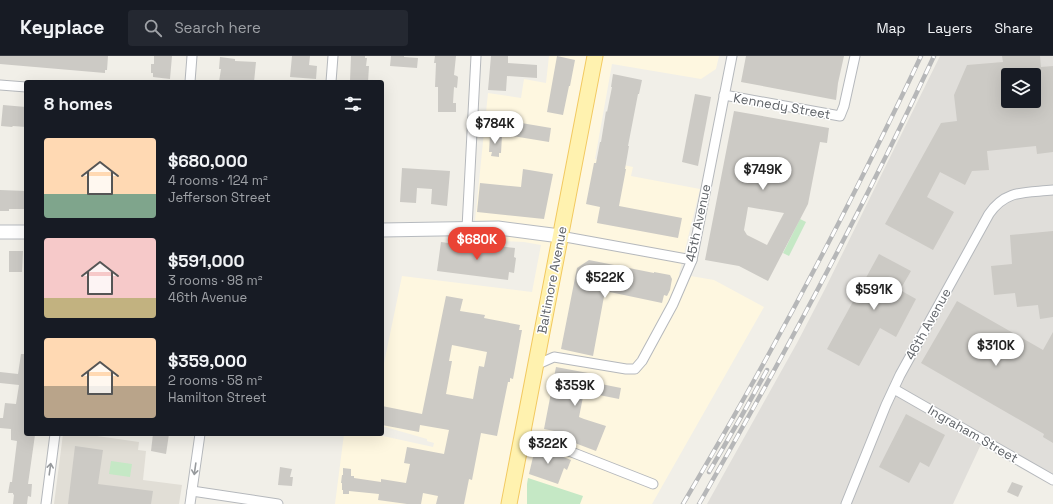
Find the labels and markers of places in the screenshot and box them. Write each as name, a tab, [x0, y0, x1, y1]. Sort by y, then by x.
pin: $784K	[467, 111, 523, 145]
pin: $749K	[735, 157, 791, 191]
pin: $680K	[449, 227, 505, 261]
pin: $522K	[577, 265, 633, 299]
pin: $591K	[846, 277, 902, 311]
pin: $310K	[968, 333, 1024, 367]
pin: $359K	[547, 373, 603, 407]
pin: $322K	[520, 431, 576, 465]

